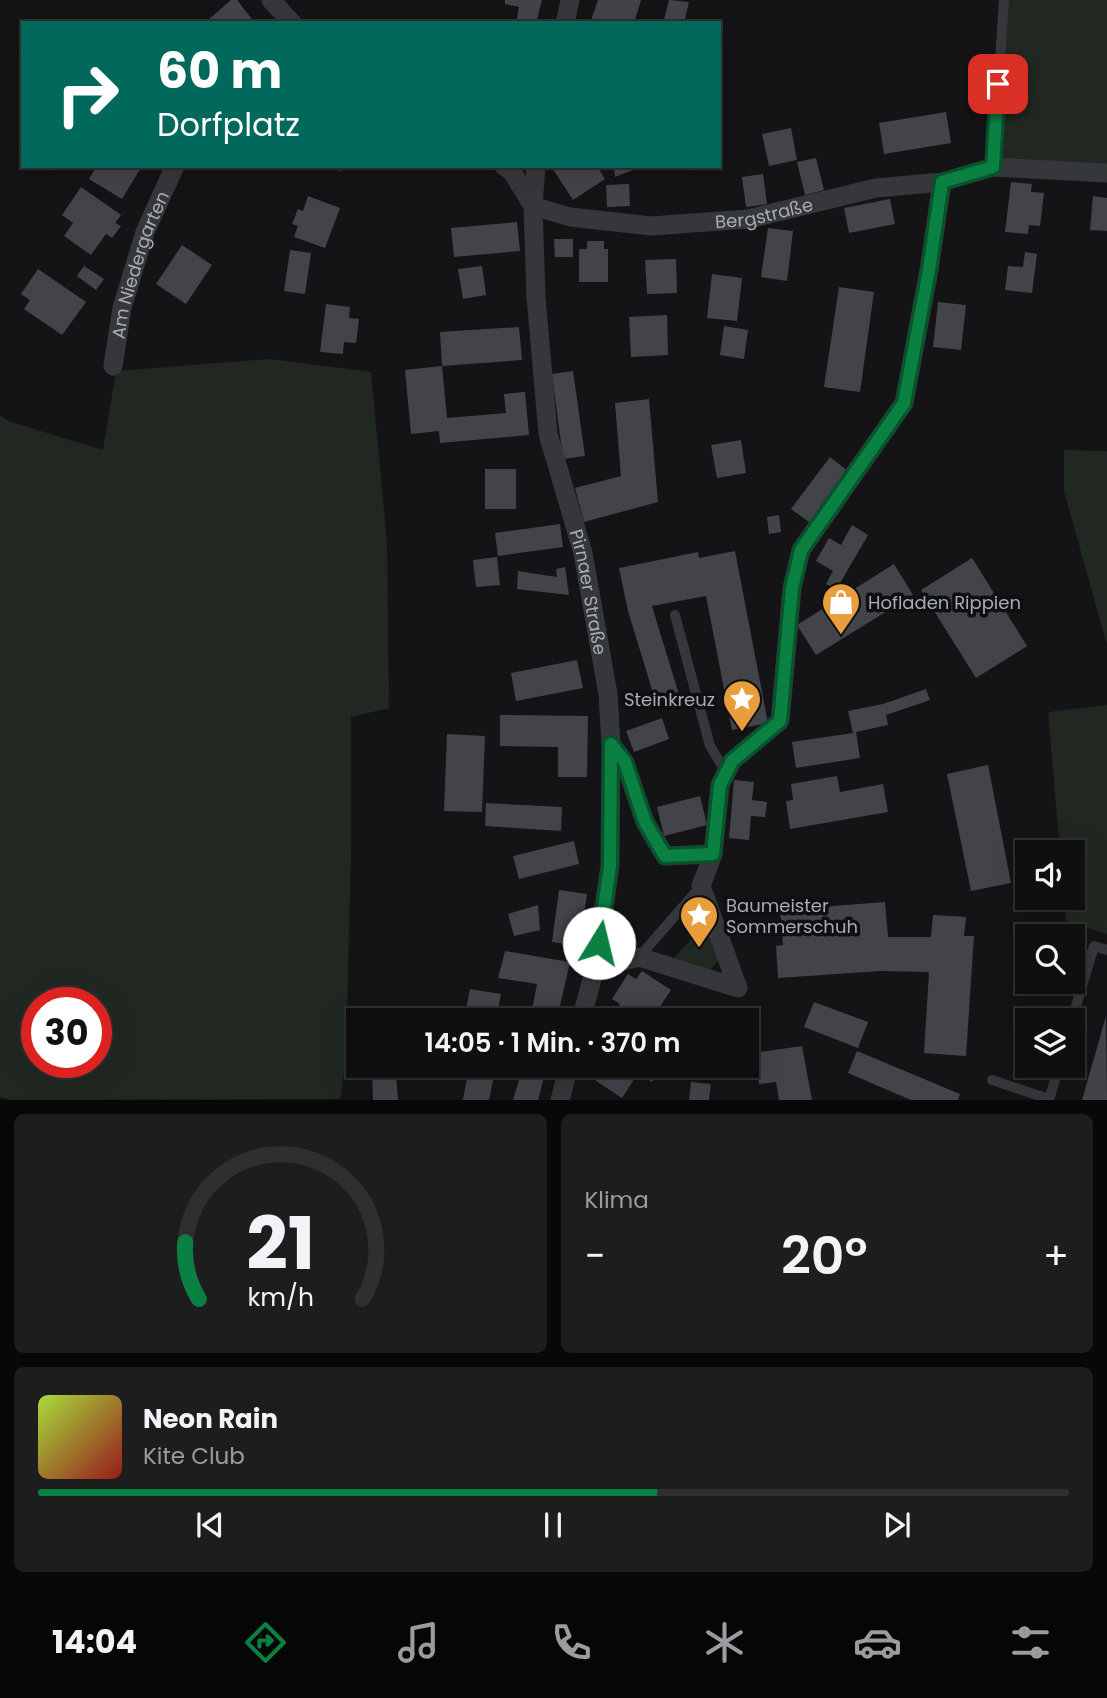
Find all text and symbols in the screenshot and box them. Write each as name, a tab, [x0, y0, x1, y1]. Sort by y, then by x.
text: 60 m	[157, 37, 282, 105]
icon: right	[42, 49, 133, 140]
pin	[968, 54, 1028, 114]
icon: arrive	[979, 65, 1017, 103]
text: Dorfplatz	[157, 102, 300, 147]
street label: Am Niedergarten	[105, 187, 175, 340]
street label: Bergstraße	[714, 191, 815, 234]
street label: Pirnaer Straße	[564, 526, 613, 657]
shop icon: Hofladen Rippien	[820, 581, 862, 636]
place label: Hofladen Rippien	[868, 590, 1021, 615]
place icon: Steinkreuz	[721, 678, 763, 733]
place label: Steinkreuz	[624, 687, 715, 712]
map controls	[1015, 840, 1085, 1078]
button: sound	[1015, 840, 1085, 910]
place label: Baumeister Sommerschuh	[726, 893, 858, 939]
place icon: Baumeister Sommerschuh	[678, 894, 720, 949]
position arrow	[562, 906, 636, 980]
button: search	[1015, 924, 1085, 994]
speed limit sign: 30	[21, 987, 112, 1078]
button: layers	[1015, 1008, 1085, 1078]
text: 14:05 · 1 Min. · 370 m	[425, 1025, 680, 1061]
text: Klima	[585, 1184, 649, 1216]
text: 21	[246, 1194, 315, 1295]
text: 20°	[781, 1219, 868, 1292]
text: −	[585, 1229, 605, 1282]
text: +	[1043, 1229, 1069, 1282]
text: km/h	[247, 1280, 314, 1315]
text: Neon Rain	[143, 1401, 278, 1437]
text: Kite Club	[143, 1440, 245, 1472]
icon: previous	[191, 1506, 229, 1544]
icon: pause	[534, 1506, 572, 1544]
icon: next	[878, 1506, 916, 1544]
icon: directions	[241, 1618, 290, 1667]
icon: music	[394, 1618, 443, 1667]
icon: phone	[547, 1618, 596, 1667]
icon: climate	[700, 1618, 749, 1667]
icon: car	[853, 1618, 902, 1667]
icon: filters	[1006, 1618, 1055, 1667]
text: 14:04	[52, 1619, 137, 1664]

